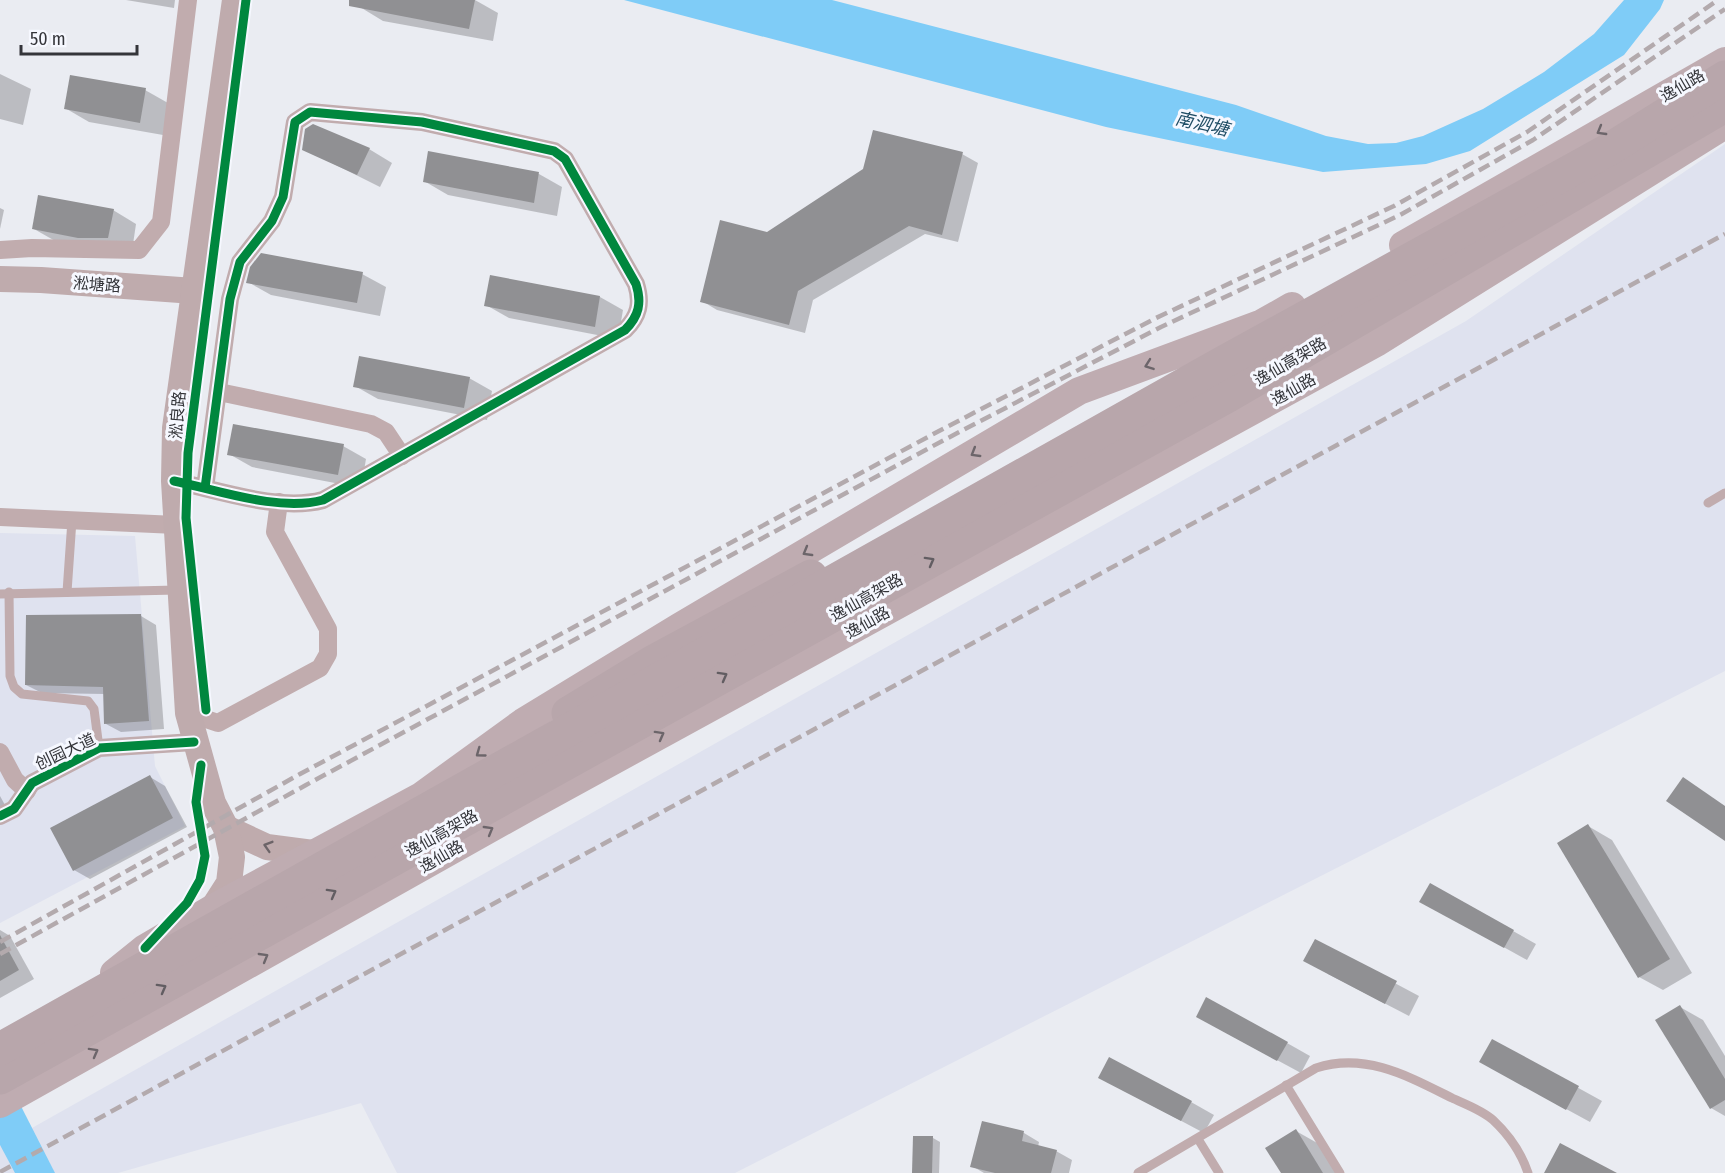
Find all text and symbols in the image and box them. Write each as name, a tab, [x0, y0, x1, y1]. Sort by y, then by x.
scale bar	[21, 18, 136, 56]
text: 50 m	[30, 28, 66, 50]
street label: 逸仙路	[1657, 65, 1708, 106]
water label: 南泗塘	[1173, 107, 1234, 141]
one-way arrow	[1597, 124, 1607, 136]
street label: 淞塘路	[72, 273, 122, 296]
street label: 逸仙高架路	[1251, 333, 1330, 390]
one-way arrow	[1144, 358, 1155, 370]
street label: 逸仙路	[1268, 369, 1319, 409]
street label: 淞良路	[166, 390, 189, 440]
one-way arrow	[971, 445, 981, 457]
one-way arrow	[803, 545, 814, 556]
one-way arrow	[924, 557, 935, 569]
street label: 逸仙高架路	[827, 570, 906, 625]
street label: 逸仙路	[842, 602, 893, 642]
one-way arrow	[717, 672, 727, 683]
street label: 创园大道	[32, 729, 98, 774]
one-way arrow	[653, 731, 664, 742]
one-way arrow	[476, 746, 487, 757]
street label: 逸仙高架路	[402, 806, 481, 861]
one-way arrow	[483, 825, 493, 837]
street label: 逸仙路	[416, 836, 467, 877]
one-way arrow	[263, 840, 274, 853]
one-way arrow	[326, 889, 336, 900]
one-way arrow	[258, 953, 269, 964]
one-way arrow	[156, 984, 166, 995]
one-way arrow	[88, 1048, 99, 1059]

